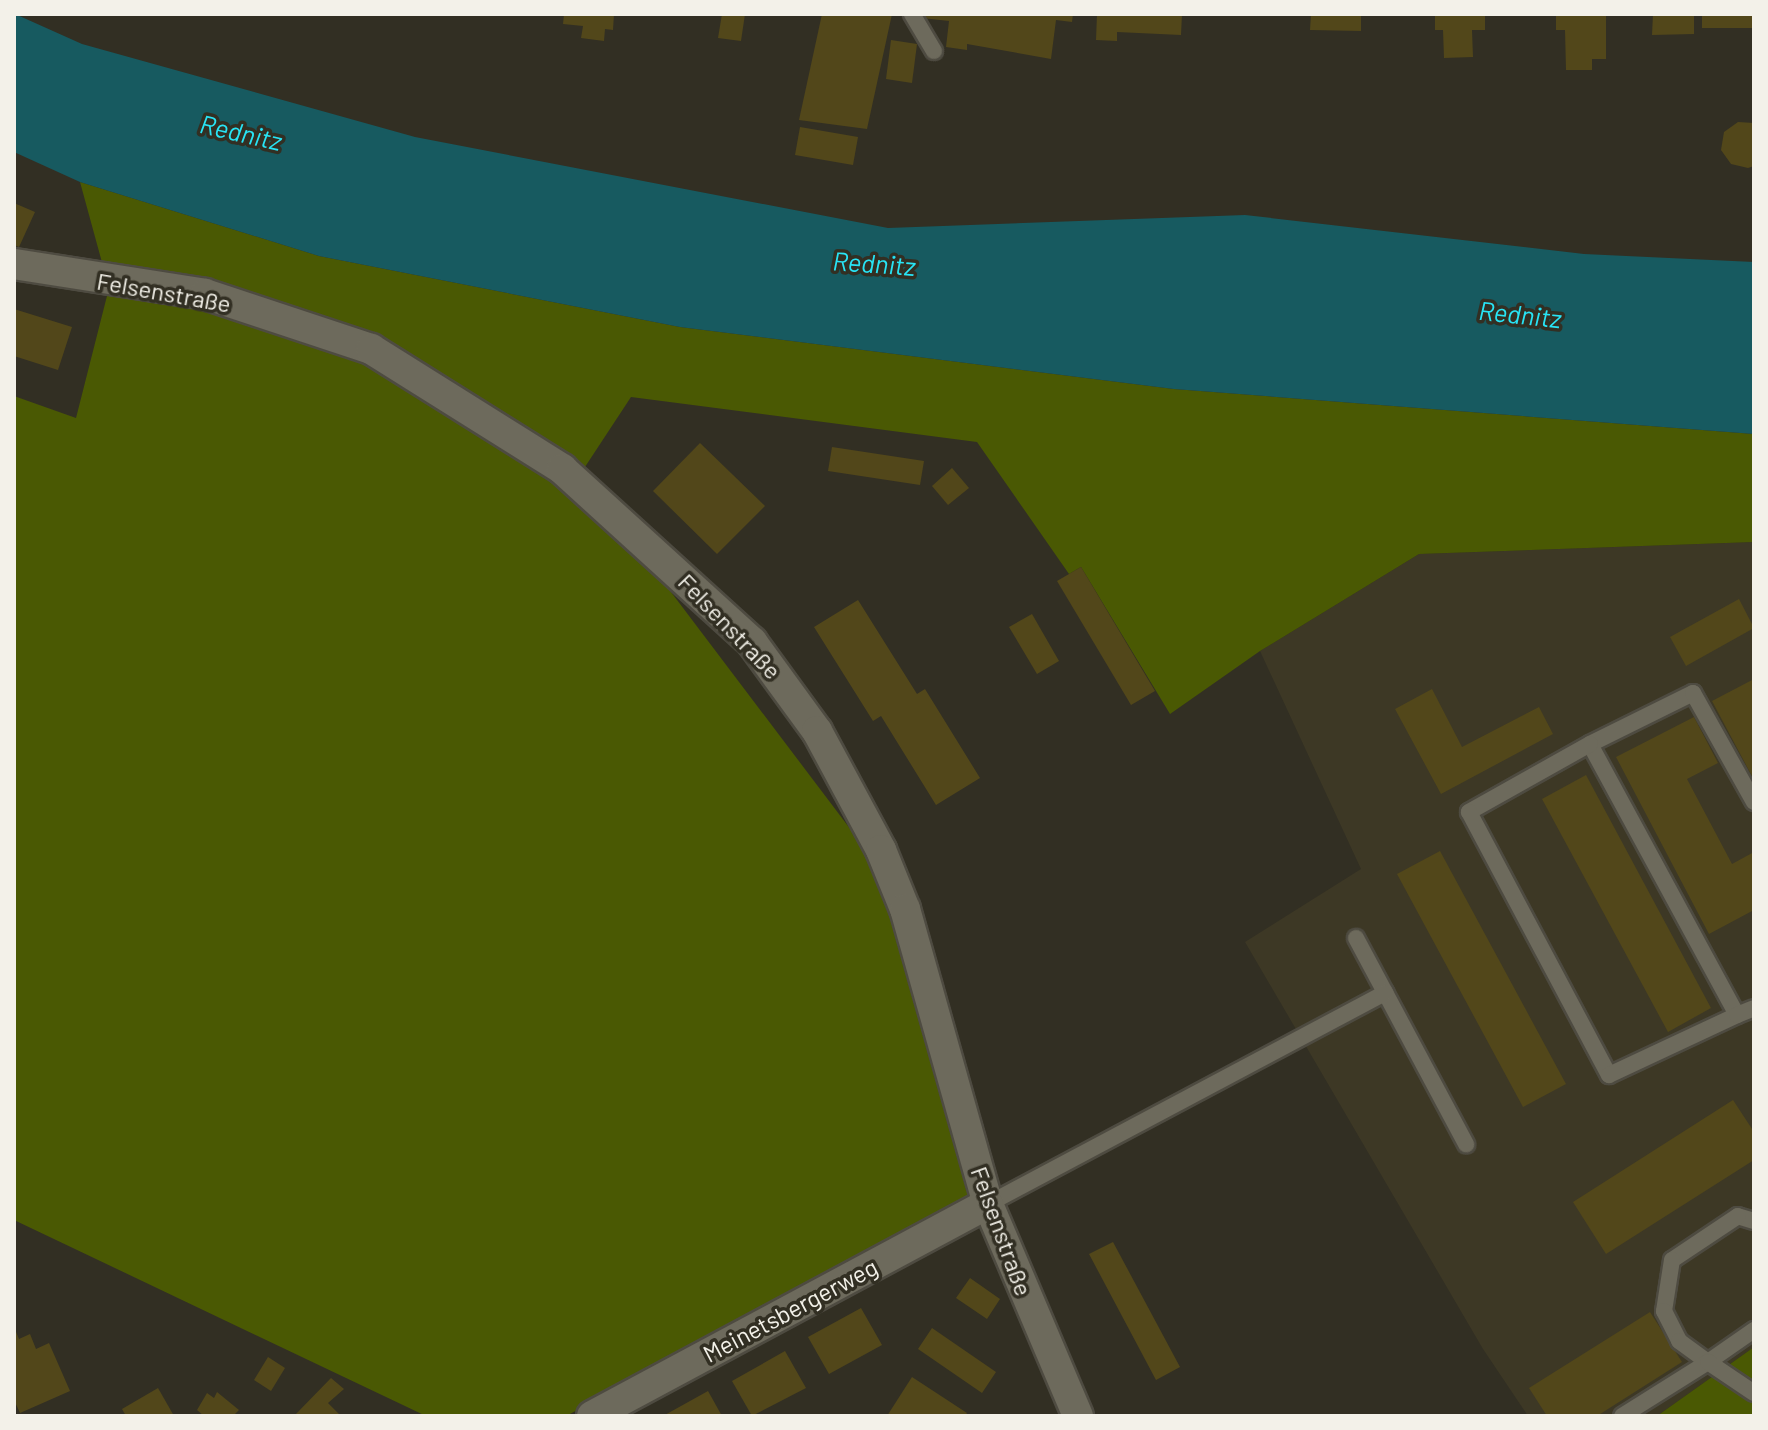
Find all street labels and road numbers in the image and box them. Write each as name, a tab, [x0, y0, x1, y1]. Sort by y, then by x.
street label: Felsenstraße	[95, 266, 233, 318]
street label: Felsenstraße	[673, 567, 787, 685]
street label: Felsenstraße	[965, 1162, 1039, 1300]
street label: Meinetsbergerweg	[698, 1252, 882, 1368]

